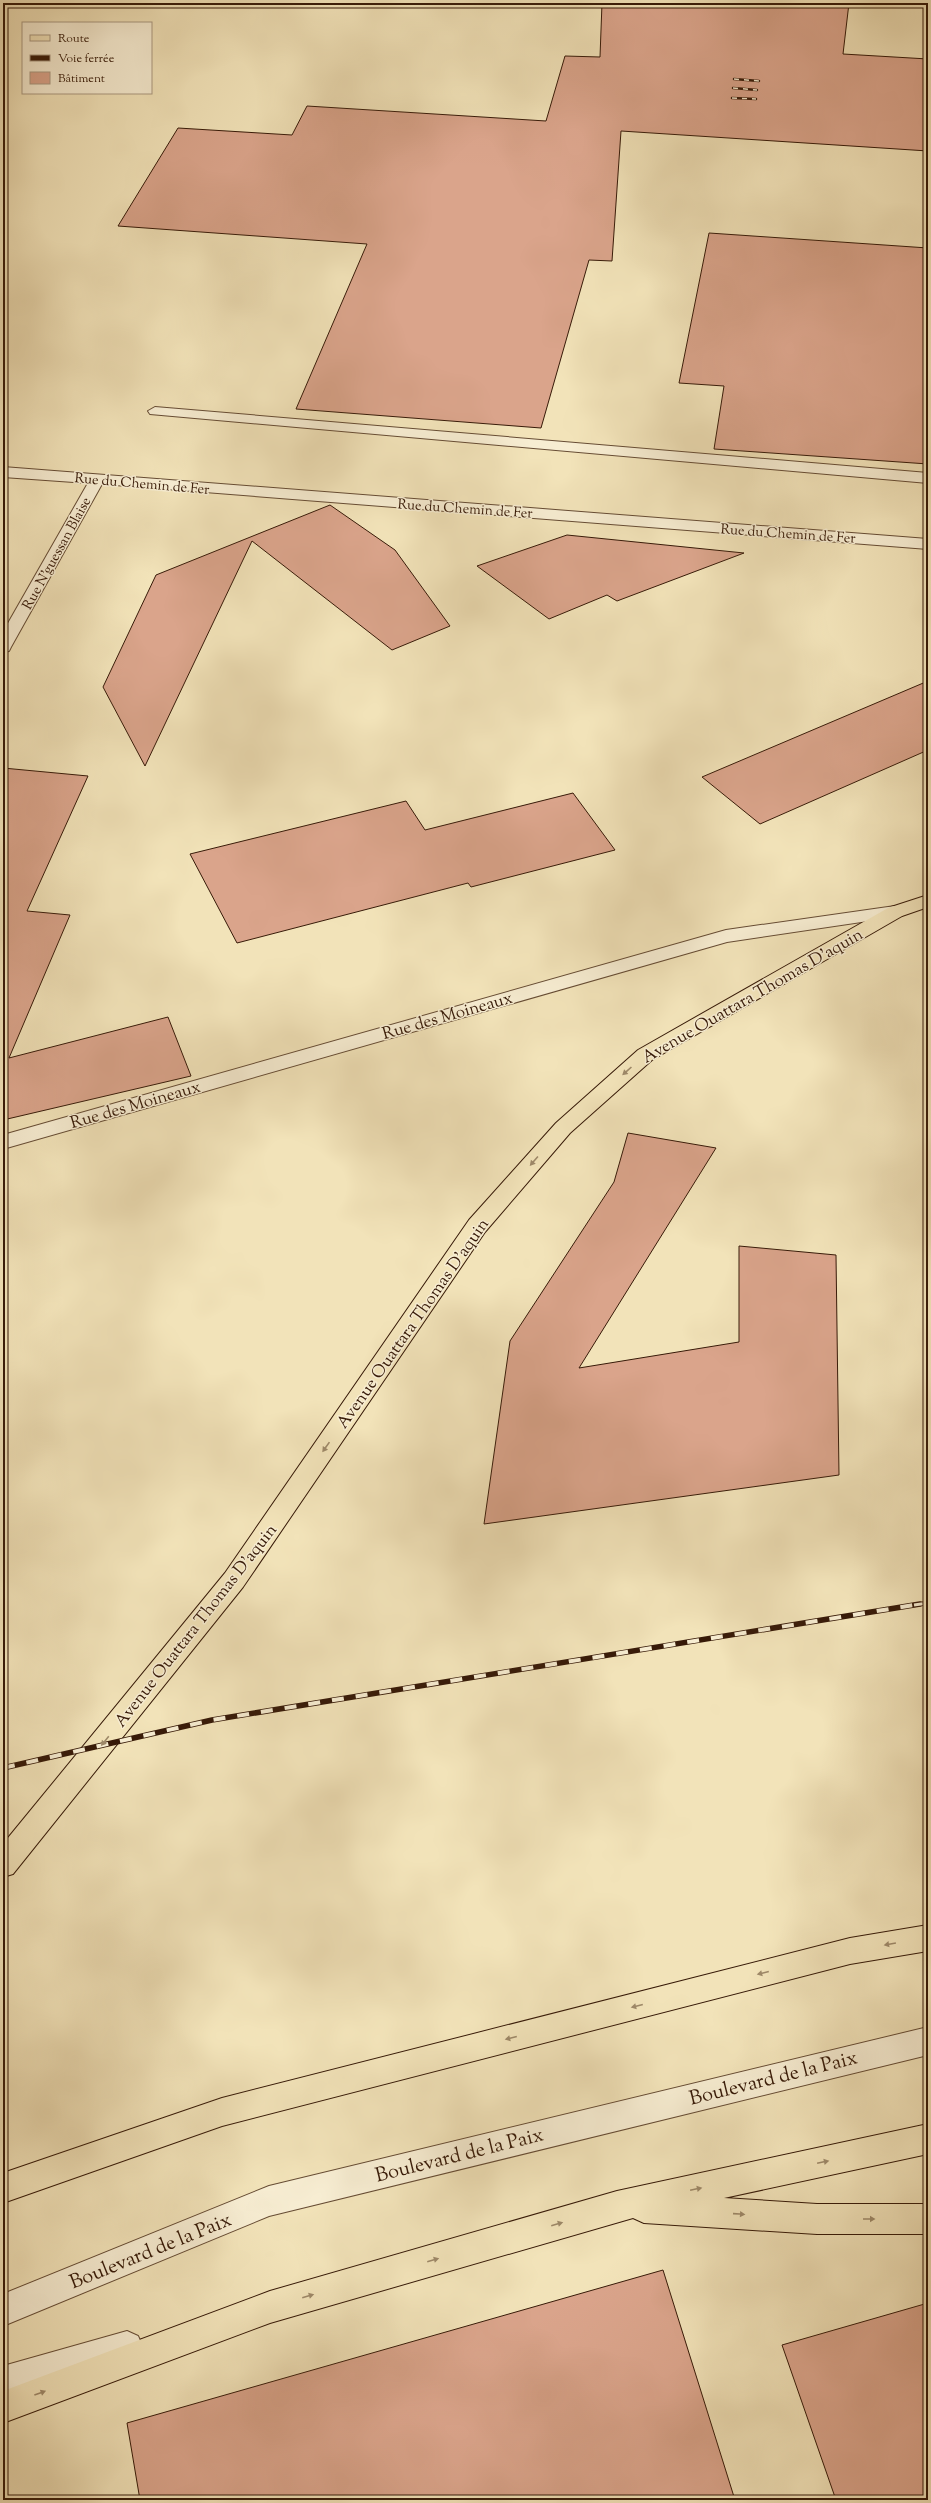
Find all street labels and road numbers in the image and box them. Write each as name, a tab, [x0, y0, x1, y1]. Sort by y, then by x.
street label: Rue du Chemin de Fer	[74, 469, 211, 501]
street label: Rue N'guessan Blaise	[18, 494, 97, 614]
street label: Rue du Chemin de Fer	[397, 495, 534, 525]
street label: Rue du Chemin de Fer	[720, 520, 857, 550]
street label: Avenue Ouattara Thomas D'aquin	[638, 923, 868, 1070]
street label: Rue des Moineaux	[379, 987, 516, 1047]
street label: Rue des Moineaux	[67, 1076, 204, 1136]
street label: Avenue Ouattara Thomas D'aquin	[332, 1214, 496, 1434]
street label: Avenue Ouattara Thomas D'aquin	[110, 1520, 284, 1733]
street label: Boulevard de la Paix	[686, 2044, 861, 2114]
street label: Boulevard de la Paix	[372, 2121, 547, 2191]
street label: Boulevard de la Paix	[66, 2207, 236, 2298]

